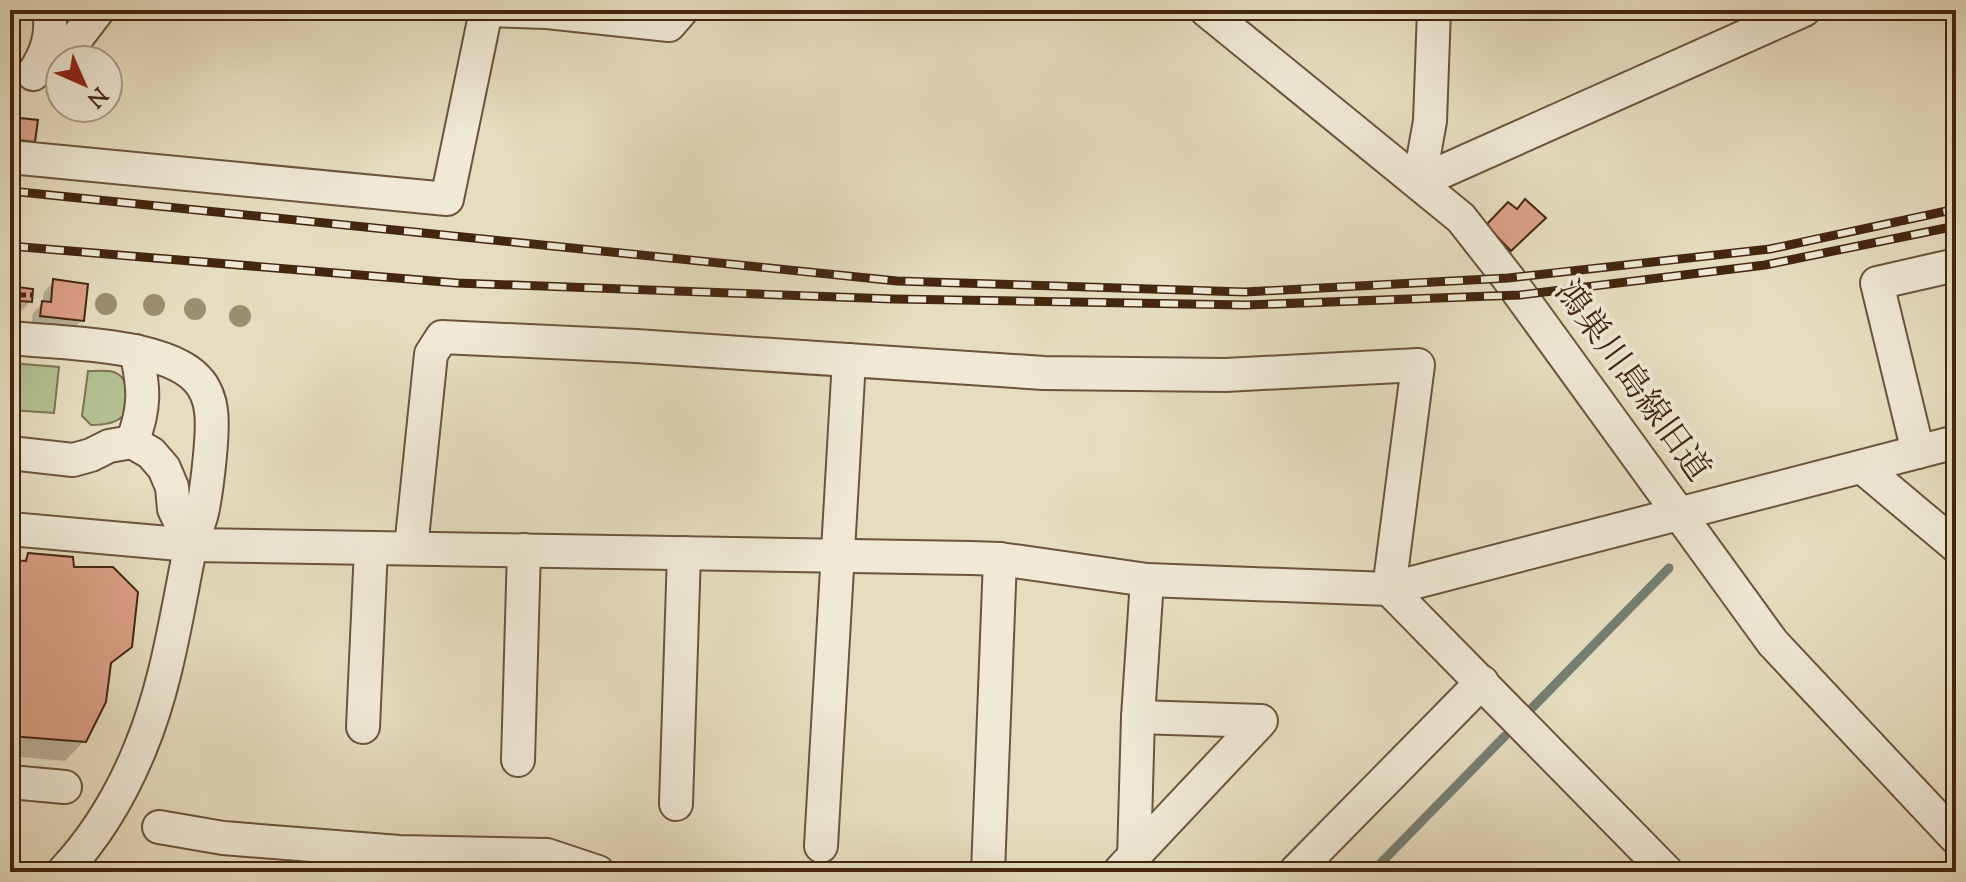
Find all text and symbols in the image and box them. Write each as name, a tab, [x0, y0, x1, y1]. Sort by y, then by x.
north arrow	[44, 44, 124, 124]
text: N	[78, 78, 114, 114]
street label: 鴻巣川島線旧道	[1541, 271, 1721, 493]

